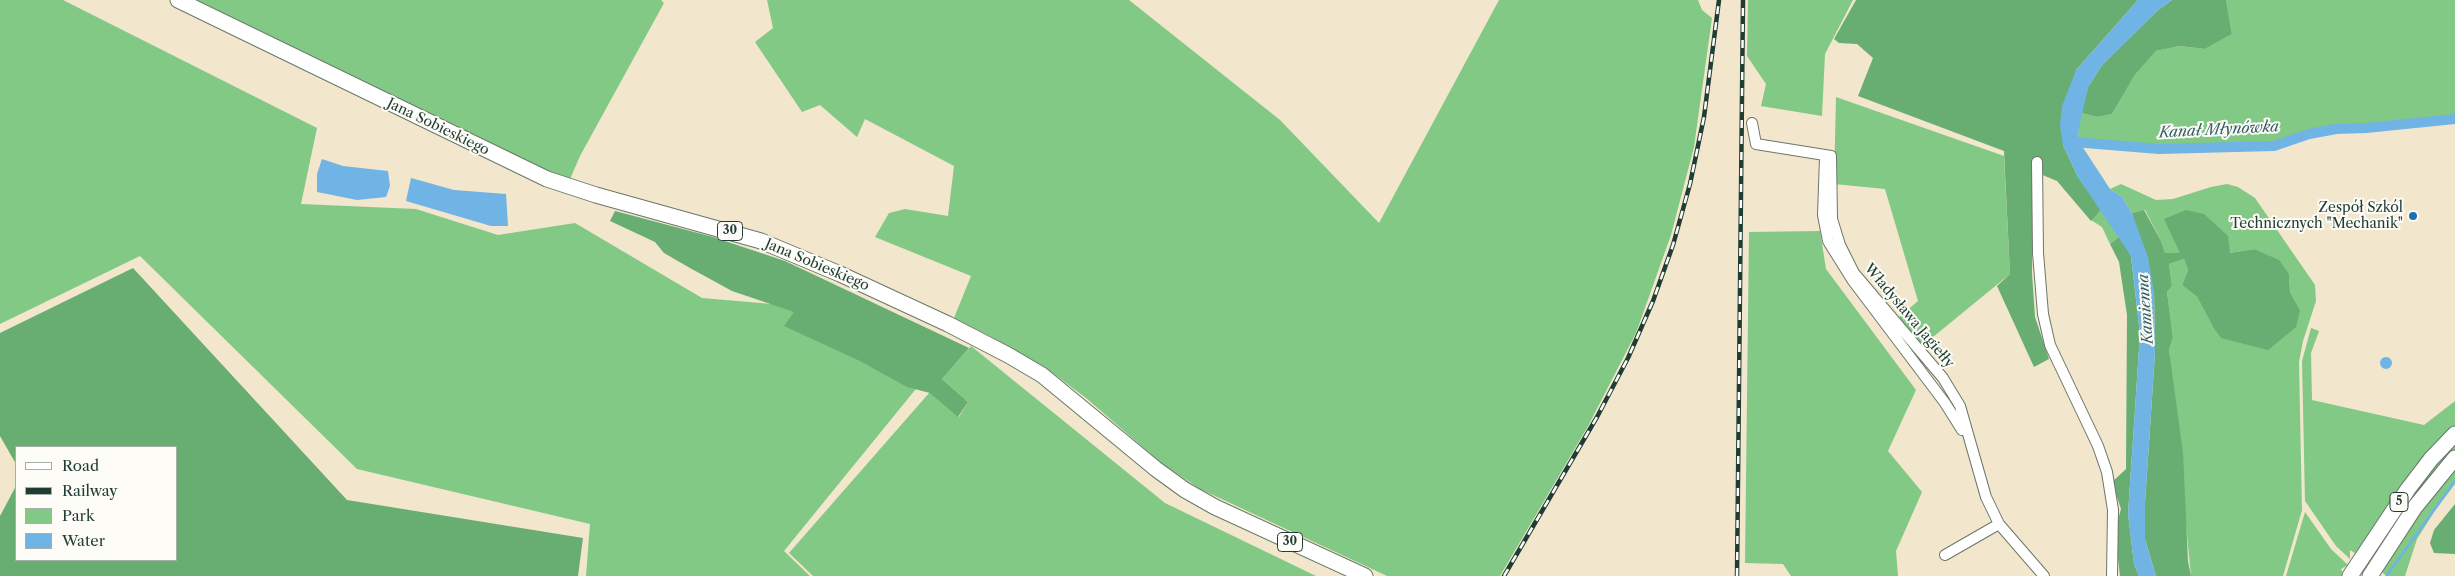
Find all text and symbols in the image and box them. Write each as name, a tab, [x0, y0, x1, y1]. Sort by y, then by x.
street label: Jana Sobieskiego	[384, 95, 492, 159]
water label: Kanał Młynówka	[2159, 118, 2279, 142]
place label: Zespół Szkól Technicznych "Mechanik"	[2230, 200, 2403, 232]
marker: Zespół Szkól Technicznych "Mechanik"	[2407, 210, 2419, 222]
road number: 30	[718, 222, 742, 240]
street label: Jana Sobieskiego	[762, 235, 872, 295]
street label: Władysława Jagiełły	[1861, 260, 1957, 372]
water label: Kamienna	[2135, 273, 2157, 345]
legend	[15, 446, 178, 561]
text: Road	[62, 456, 99, 475]
text: Railway	[62, 481, 118, 500]
road number: 5	[2390, 492, 2408, 512]
text: Park	[62, 506, 95, 525]
text: Water	[62, 531, 105, 550]
road number: 30	[1278, 532, 1302, 552]

